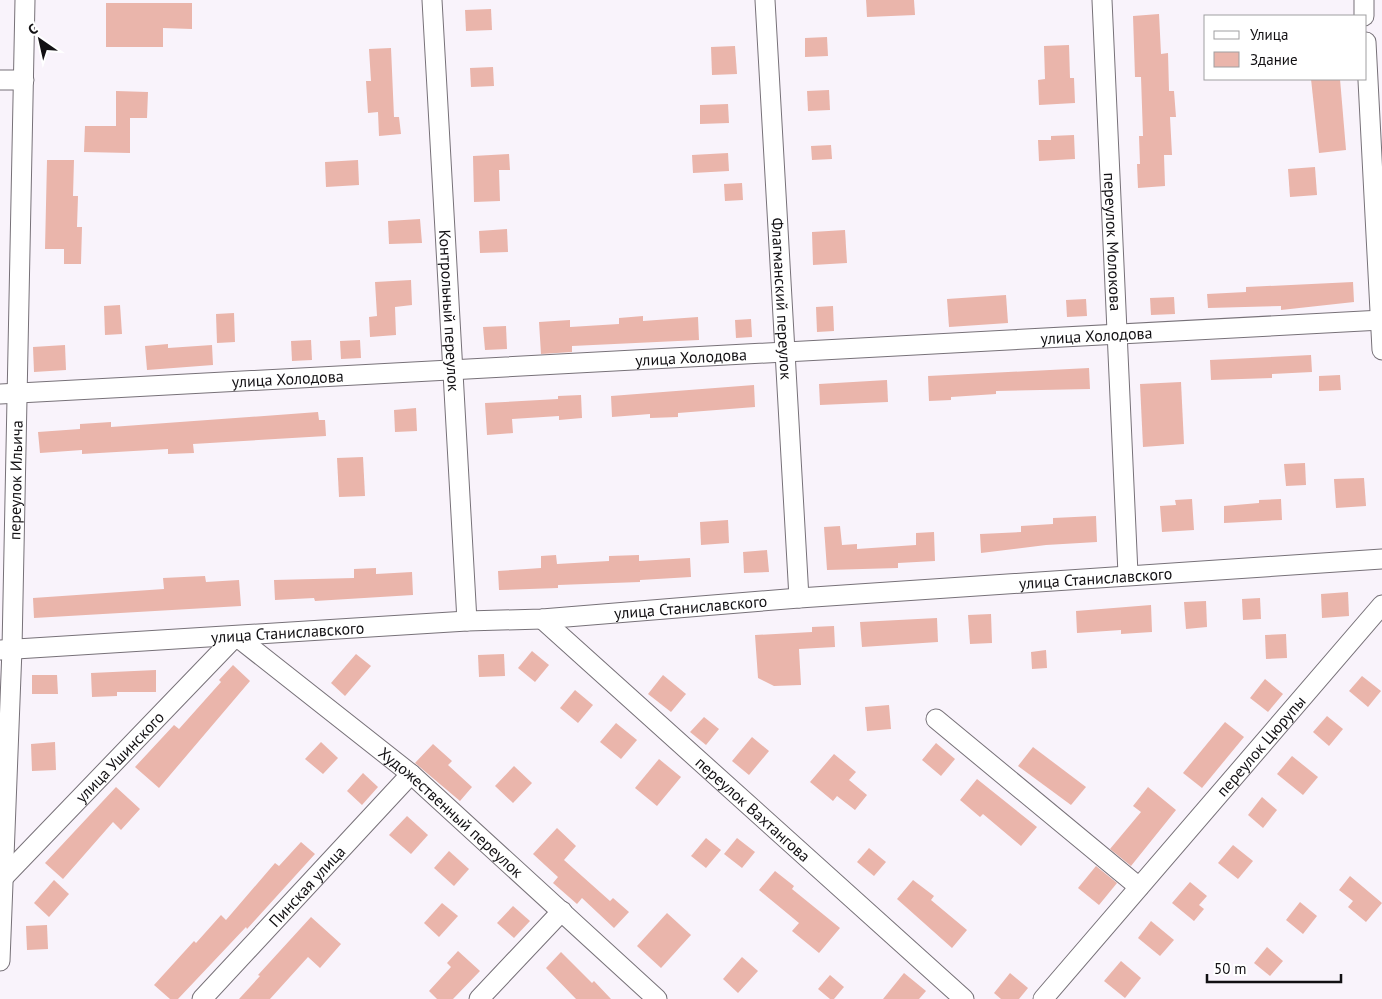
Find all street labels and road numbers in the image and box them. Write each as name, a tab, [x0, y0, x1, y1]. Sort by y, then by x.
street label: переулок Молокова	[1100, 172, 1126, 312]
street label: Флагманский переулок	[767, 217, 797, 380]
street label: Контрольный переулок	[435, 229, 464, 392]
street label: улица Холодова	[1040, 322, 1153, 348]
street label: улица Холодова	[635, 344, 747, 370]
street label: улица Холодова	[231, 366, 344, 392]
street label: переулок Ильича	[4, 420, 27, 540]
street label: улица Станиславского	[1018, 563, 1173, 593]
street label: улица Станиславского	[613, 591, 768, 623]
street label: улица Станиславского	[210, 617, 365, 647]
street label: переулок Цюрупы	[1212, 691, 1310, 800]
street label: улица Ушинского	[71, 707, 168, 807]
street label: Художественный переулок	[375, 742, 528, 882]
street label: переулок Вахтангова	[691, 752, 815, 866]
street label: Пинская улица	[264, 841, 349, 931]

